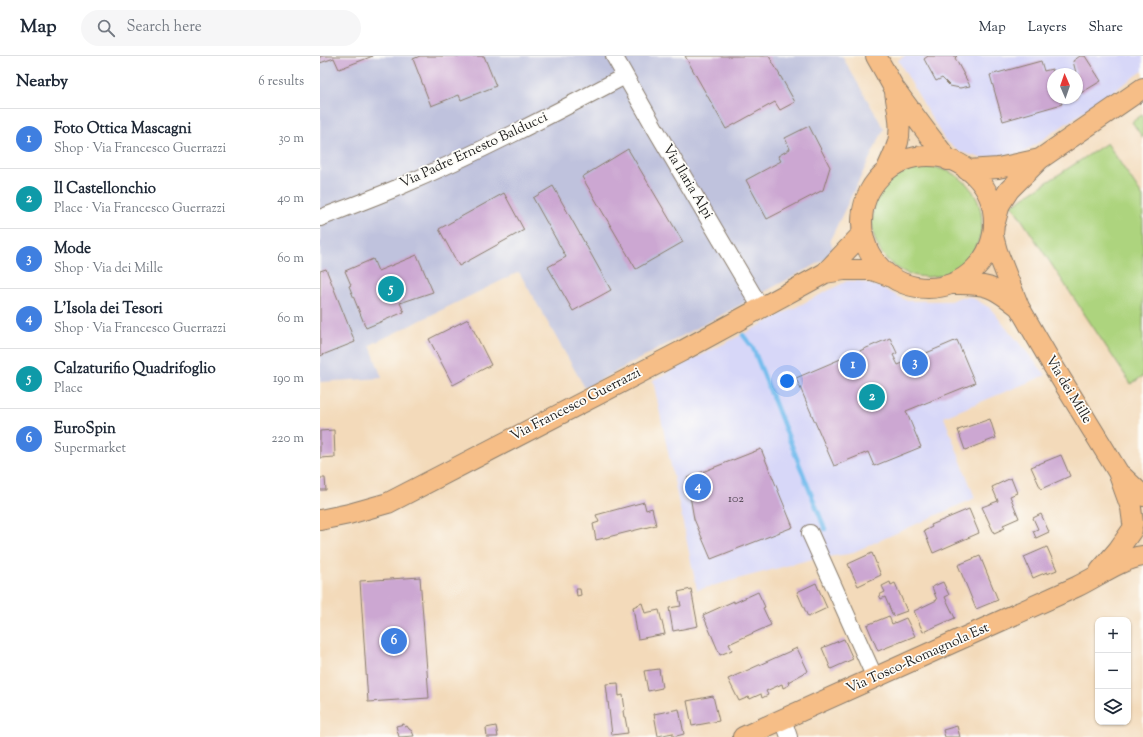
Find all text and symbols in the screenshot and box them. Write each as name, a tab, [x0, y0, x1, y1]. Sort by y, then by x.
search box	[81, 10, 361, 46]
text: Map	[20, 14, 57, 41]
icon: search	[95, 17, 117, 39]
text: Search here	[127, 17, 202, 38]
text: Map	[979, 18, 1006, 38]
text: Layers	[1028, 18, 1066, 38]
text: Share	[1088, 18, 1123, 38]
north arrow	[1047, 68, 1083, 104]
text: Nearby	[16, 70, 68, 94]
text: 6 results	[258, 73, 304, 91]
street label: Via Padre Ernesto Balducci	[397, 108, 551, 194]
text: Foto Ottica Mascagni	[54, 119, 191, 140]
text: 1	[27, 130, 31, 148]
text: 30 m	[278, 130, 304, 148]
text: Shop · Via Francesco Guerrazzi	[54, 140, 226, 158]
street label: Via Ilaria Alpi	[657, 141, 717, 223]
text: Il Castellonchio	[54, 179, 156, 200]
text: 2	[26, 190, 32, 208]
text: 40 m	[277, 190, 304, 208]
text: Place · Via Francesco Guerrazzi	[54, 200, 225, 218]
text: Mode	[54, 239, 91, 260]
text: 3	[26, 250, 32, 268]
text: 60 m	[277, 250, 304, 268]
text: Shop · Via dei Mille	[54, 260, 163, 278]
pin: 5	[378, 274, 404, 304]
text: L'Isola dei Tesori	[54, 299, 163, 320]
text: 4	[26, 310, 32, 328]
text: 60 m	[277, 310, 304, 328]
text: Shop · Via Francesco Guerrazzi	[54, 320, 226, 338]
pin: 3	[902, 348, 928, 378]
pin: 1	[840, 350, 866, 380]
street label: Via dei Mille	[1040, 352, 1096, 428]
text: Calzaturifio Quadrifoglio	[54, 359, 216, 380]
street label: Via Francesco Guerrazzi	[507, 363, 645, 447]
text: 5	[27, 370, 31, 388]
text: 190 m	[273, 370, 304, 388]
your location	[777, 371, 797, 391]
text: Place	[54, 380, 83, 398]
pin: 2	[859, 382, 885, 412]
text: EuroSpin	[54, 419, 116, 440]
text: 6	[26, 430, 32, 448]
text: 220 m	[271, 430, 304, 448]
text: Supermarket	[54, 440, 126, 458]
pin: 4	[685, 472, 711, 502]
house number: 102	[728, 490, 744, 508]
map controls	[1095, 617, 1131, 725]
button: +	[1095, 617, 1131, 653]
street label: Via Tosco-Romagnola Est	[844, 618, 993, 699]
pin: 6	[381, 626, 407, 656]
button: −	[1095, 653, 1131, 689]
button: layers	[1095, 689, 1131, 725]

